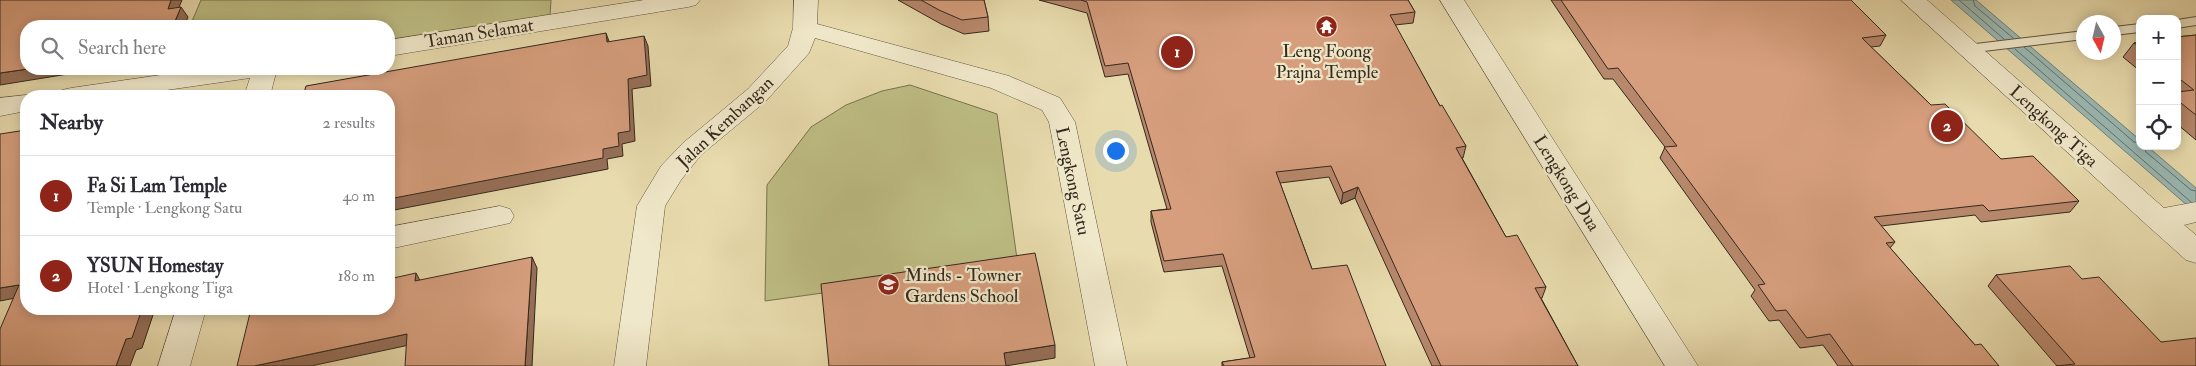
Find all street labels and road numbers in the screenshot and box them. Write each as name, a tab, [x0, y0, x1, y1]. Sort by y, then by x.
street label: Taman Selamat	[423, 14, 535, 53]
street label: Jalan Kembangan	[671, 72, 779, 174]
street label: Lengkong Tiga	[2004, 80, 2103, 173]
street label: Lengkong Satu	[1050, 125, 1095, 237]
street label: Lengkong Dua	[1528, 131, 1606, 236]

